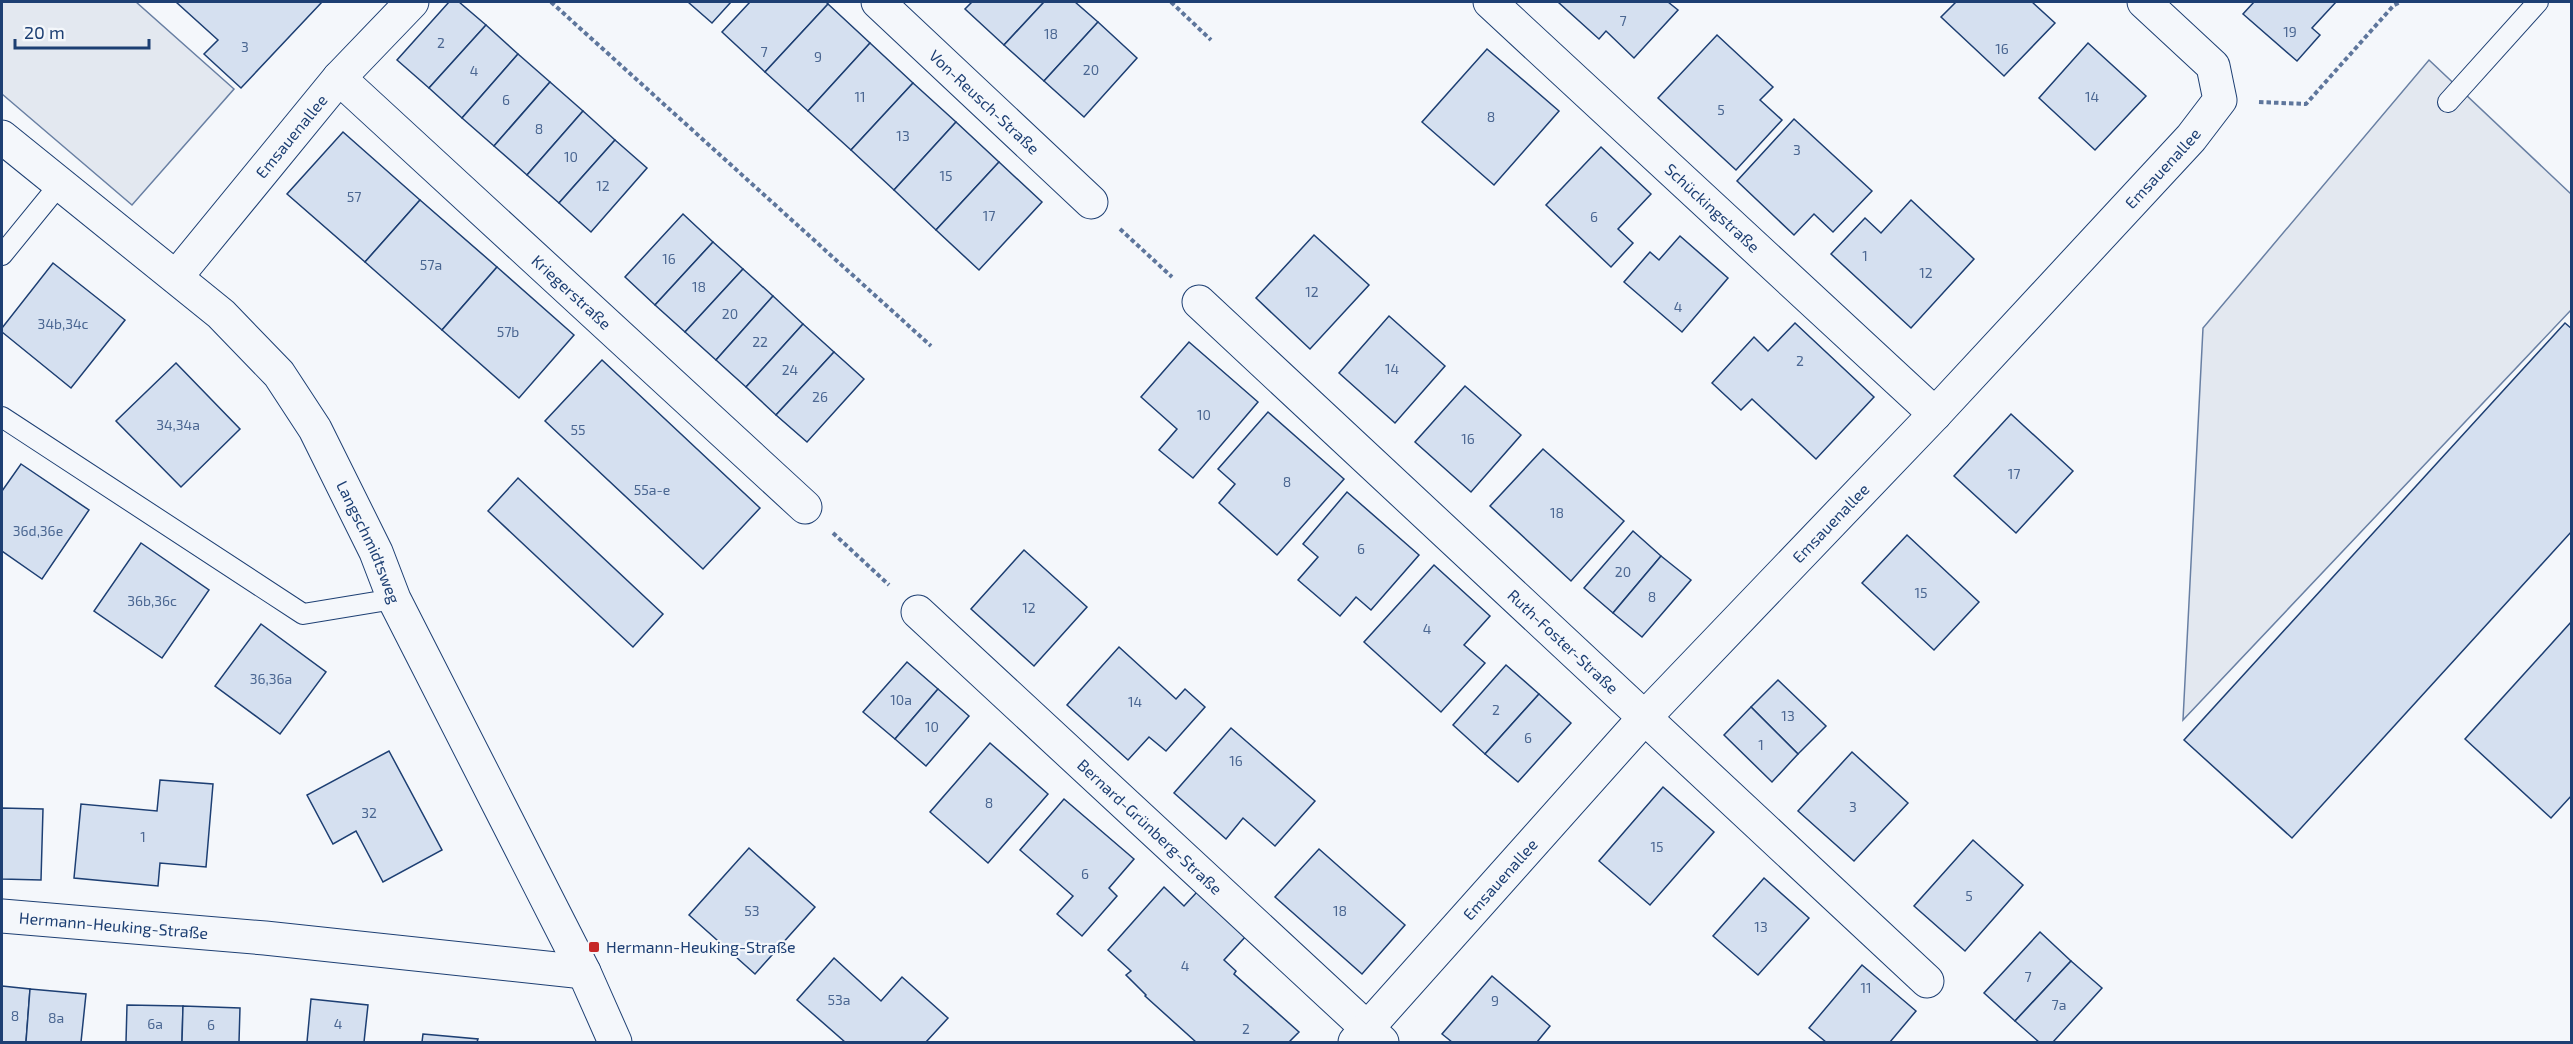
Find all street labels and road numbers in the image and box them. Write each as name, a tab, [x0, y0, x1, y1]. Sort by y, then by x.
street label: Von-Reusch-Straße	[926, 45, 1044, 158]
street label: Emsauenallee	[251, 90, 331, 182]
street label: Emsauenallee	[2121, 124, 2204, 212]
street label: Schückingstraße	[1661, 159, 1764, 256]
street label: Kriegerstraße	[528, 250, 615, 333]
street label: Langschmidtsweg	[333, 477, 405, 606]
street label: Emsauenallee	[1788, 479, 1873, 566]
street label: Ruth-Foster-Straße	[1504, 585, 1623, 697]
street label: Bernard-Grünberg-Straße	[1074, 755, 1226, 898]
street label: Emsauenallee	[1459, 834, 1541, 924]
street label: Hermann-Heuking-Straße	[18, 907, 209, 942]

